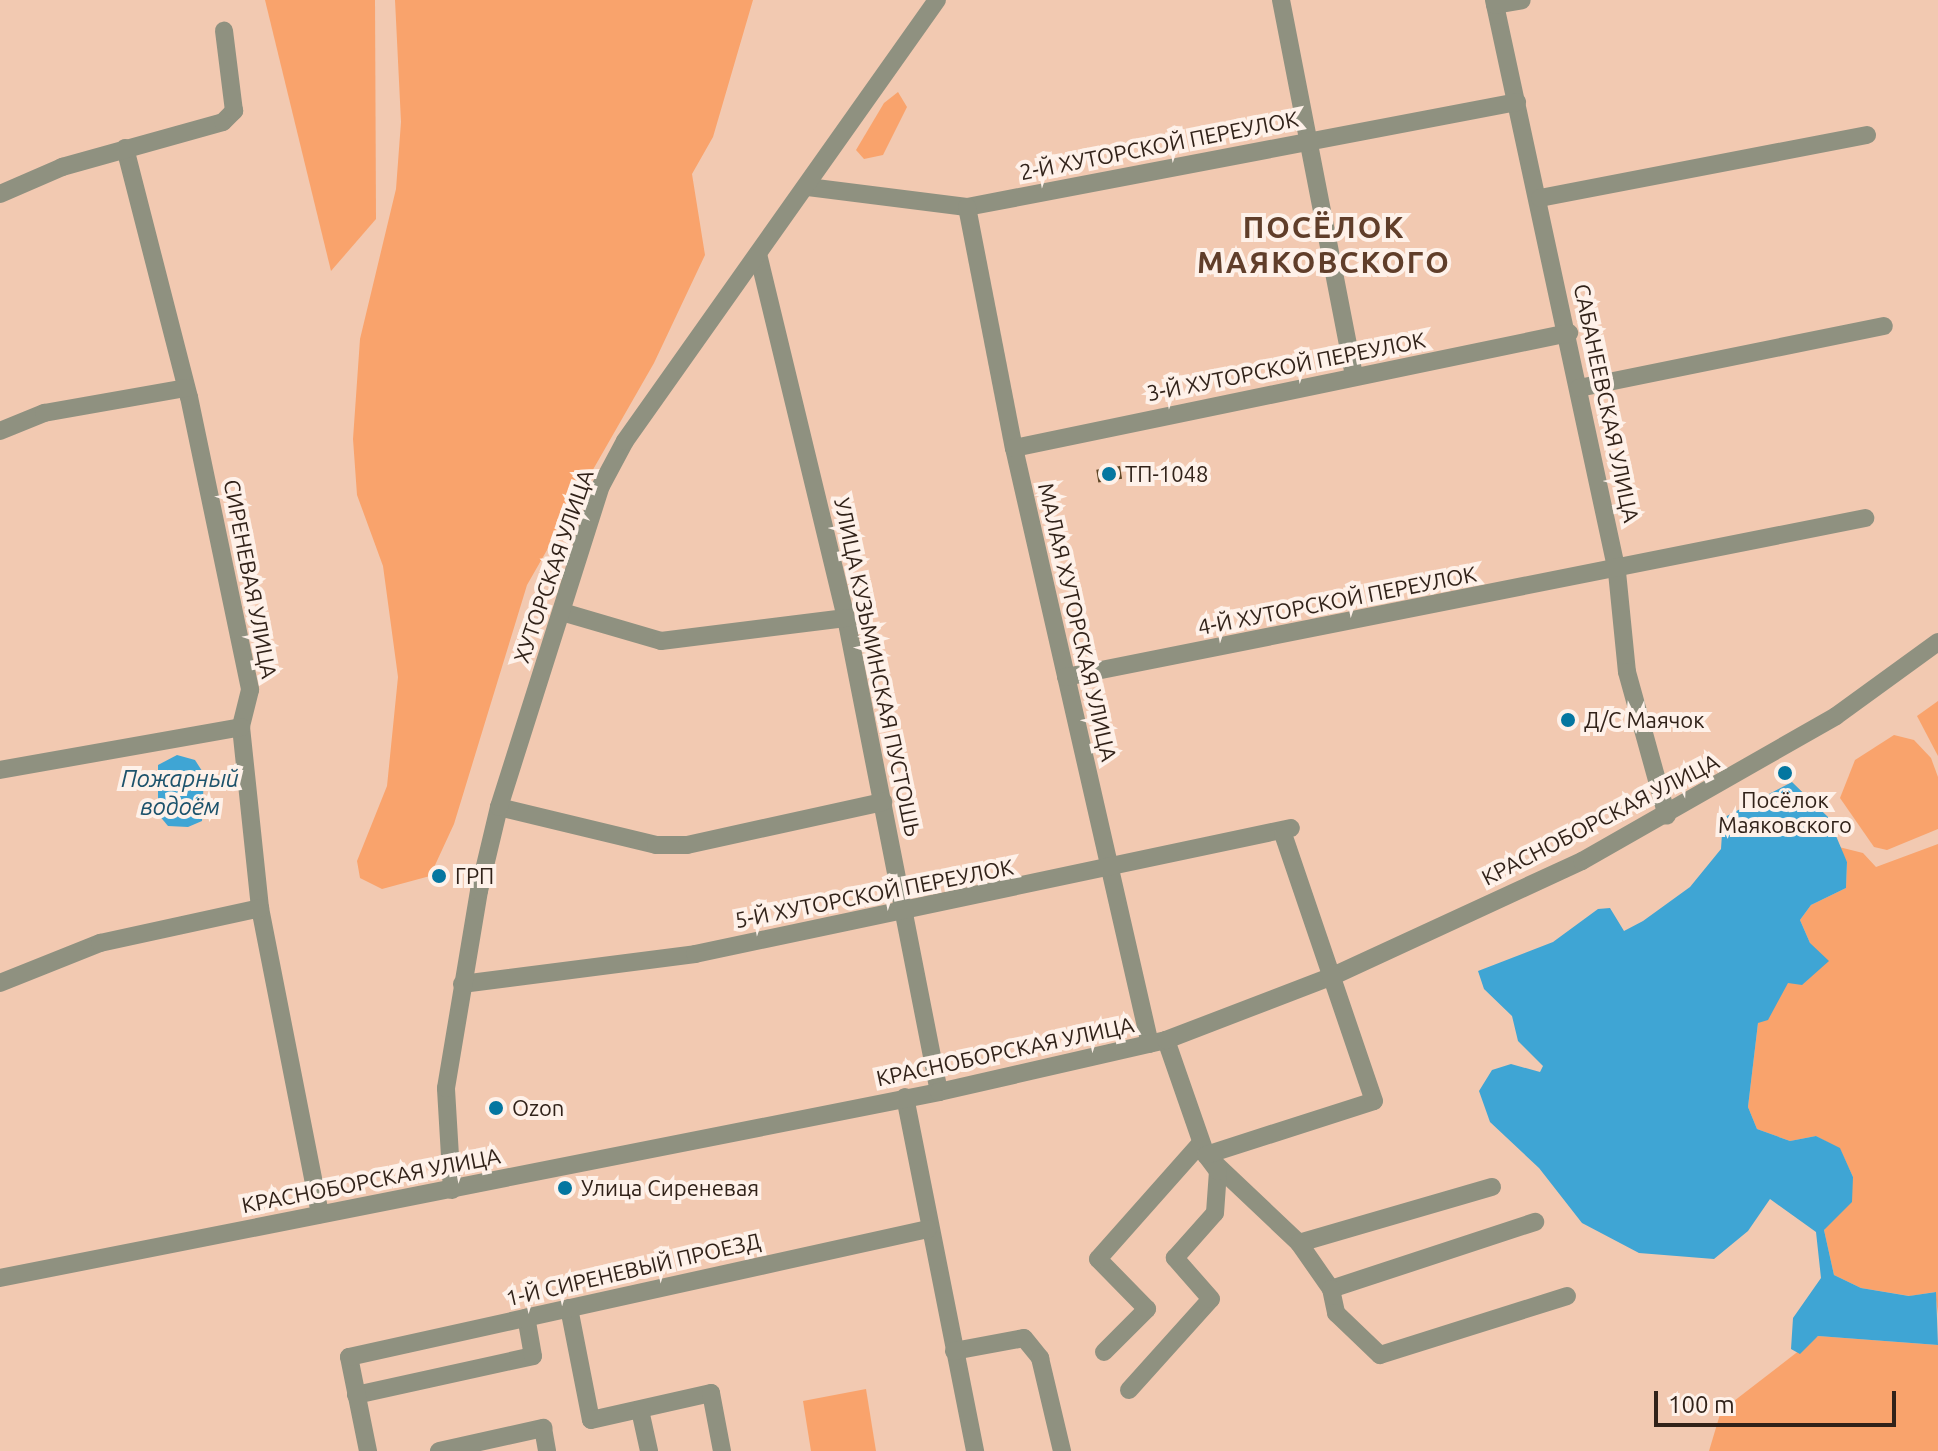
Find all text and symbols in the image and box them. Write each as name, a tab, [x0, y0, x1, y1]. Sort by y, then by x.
street label: 2-Й ХУТОРСКОЙ ПЕРЕУЛОК	[1018, 105, 1300, 185]
district label: ПОСЁЛОК МАЯКОВСКОГО	[1197, 209, 1451, 280]
street label: САБАНЕЕВСКАЯ УЛИЦА	[1569, 281, 1645, 525]
street label: 3-Й ХУТОРСКОЙ ПЕРЕУЛОК	[1145, 326, 1427, 406]
place label: ТП-1048	[1125, 461, 1208, 487]
marker: ТП-1048	[1100, 465, 1118, 483]
street label: ХУТОРСКАЯ УЛИЦА	[508, 466, 598, 666]
street label: СИРЕНЕВАЯ УЛИЦА	[219, 477, 283, 681]
street label: МАЛАЯ ХУТОРСКАЯ УЛИЦА	[1033, 480, 1123, 764]
street label: УЛИЦА КУЗЬМИНСКАЯ ПУСТОШЬ	[829, 495, 927, 839]
street label: 4-Й ХУТОРСКОЙ ПЕРЕУЛОК	[1196, 560, 1478, 640]
place label: Д/С Маячок	[1584, 707, 1704, 733]
marker: Д/С Маячок	[1559, 711, 1577, 729]
street label: КРАСНОБОРСКАЯ УЛИЦА	[1477, 748, 1723, 890]
marker: Посёлок Маяковского	[1776, 764, 1794, 782]
water label: Пожарный водоём	[121, 765, 239, 821]
place label: Посёлок Маяковского	[1718, 786, 1852, 838]
street label: 5-Й ХУТОРСКОЙ ПЕРЕУЛОК	[733, 853, 1015, 933]
place label: ГРП	[455, 863, 494, 889]
marker: ГРП	[430, 867, 448, 885]
street label: КРАСНОБОРСКАЯ УЛИЦА	[874, 1011, 1136, 1091]
place label: Ozon	[512, 1095, 564, 1121]
marker: Ozon	[487, 1099, 505, 1117]
street label: КРАСНОБОРСКАЯ УЛИЦА	[239, 1142, 503, 1218]
place label: Улица Сиреневая	[581, 1175, 759, 1201]
marker: Улица Сиреневая	[556, 1179, 574, 1197]
street label: 1-Й СИРЕНЕВЫЙ ПРОЕЗД	[503, 1227, 763, 1311]
scale bar	[1658, 1375, 1900, 1425]
text: 100 m	[1668, 1391, 1735, 1418]

